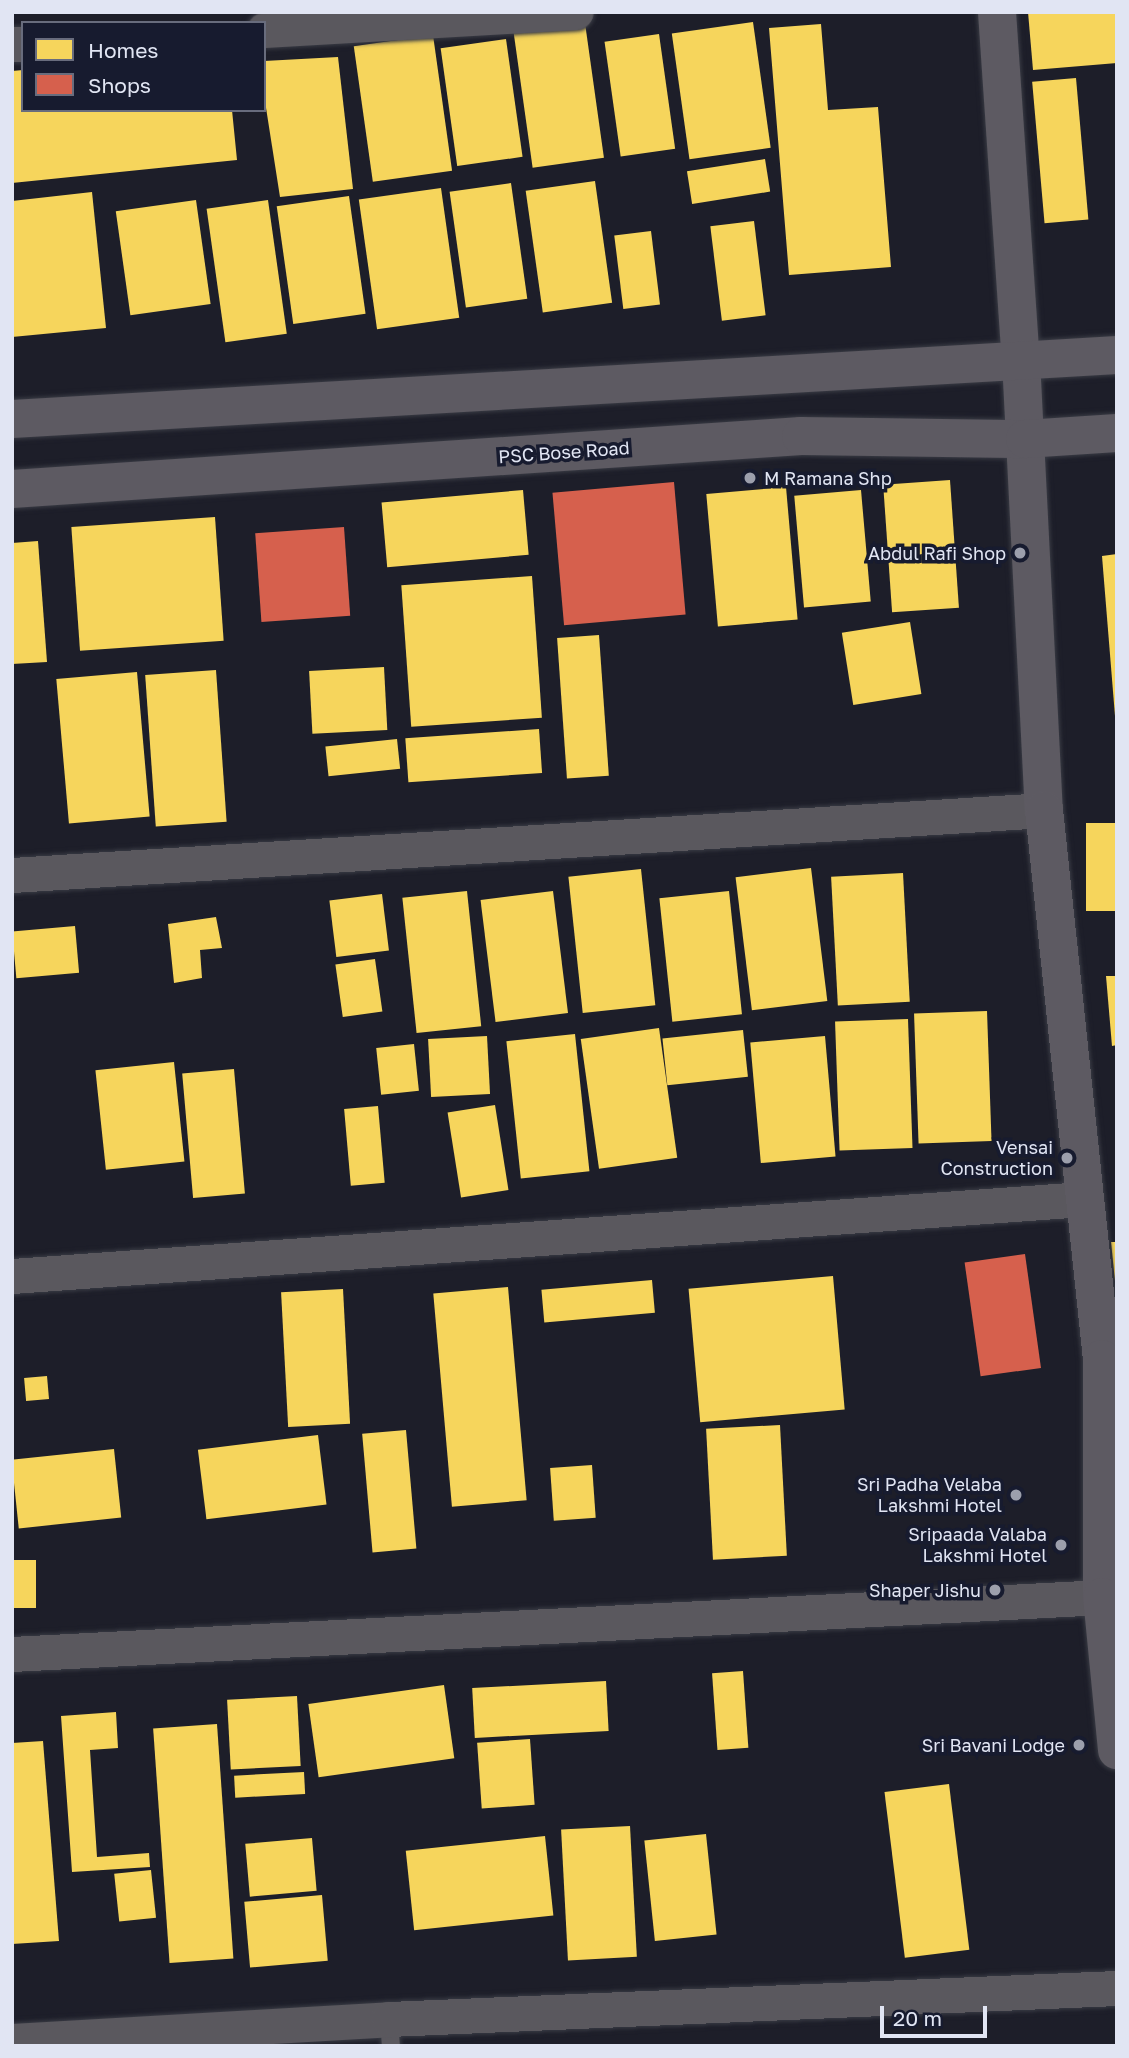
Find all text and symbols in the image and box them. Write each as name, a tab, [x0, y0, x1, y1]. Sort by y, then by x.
legend	[21, 21, 266, 112]
text: Homes	[88, 37, 158, 63]
text: Shops	[88, 72, 151, 98]
street label: PSC Bose Road	[498, 437, 630, 467]
place label: M Ramana Shp	[764, 467, 892, 489]
marker: M Ramana Shp	[742, 470, 758, 486]
place label: Abdul Rafi Shop	[868, 542, 1006, 564]
marker: Abdul Rafi Shop	[1012, 545, 1028, 561]
place label: Vensai Construction	[941, 1137, 1053, 1180]
marker: Vensai Construction	[1059, 1150, 1075, 1166]
place label: Sri Padha Velaba Lakshmi Hotel	[857, 1474, 1002, 1516]
marker: Sri Padha Velaba Lakshmi Hotel	[1008, 1487, 1024, 1503]
place label: Sripaada Valaba Lakshmi Hotel	[908, 1524, 1047, 1566]
marker: Sripaada Valaba Lakshmi Hotel	[1053, 1537, 1069, 1553]
place label: Shaper Jishu	[869, 1579, 981, 1601]
marker: Shaper Jishu	[987, 1582, 1003, 1598]
place label: Sri Bavani Lodge	[922, 1734, 1065, 1756]
marker: Sri Bavani Lodge	[1071, 1737, 1087, 1753]
scale bar	[884, 1992, 991, 2036]
text: 20 m	[893, 2005, 942, 2031]

